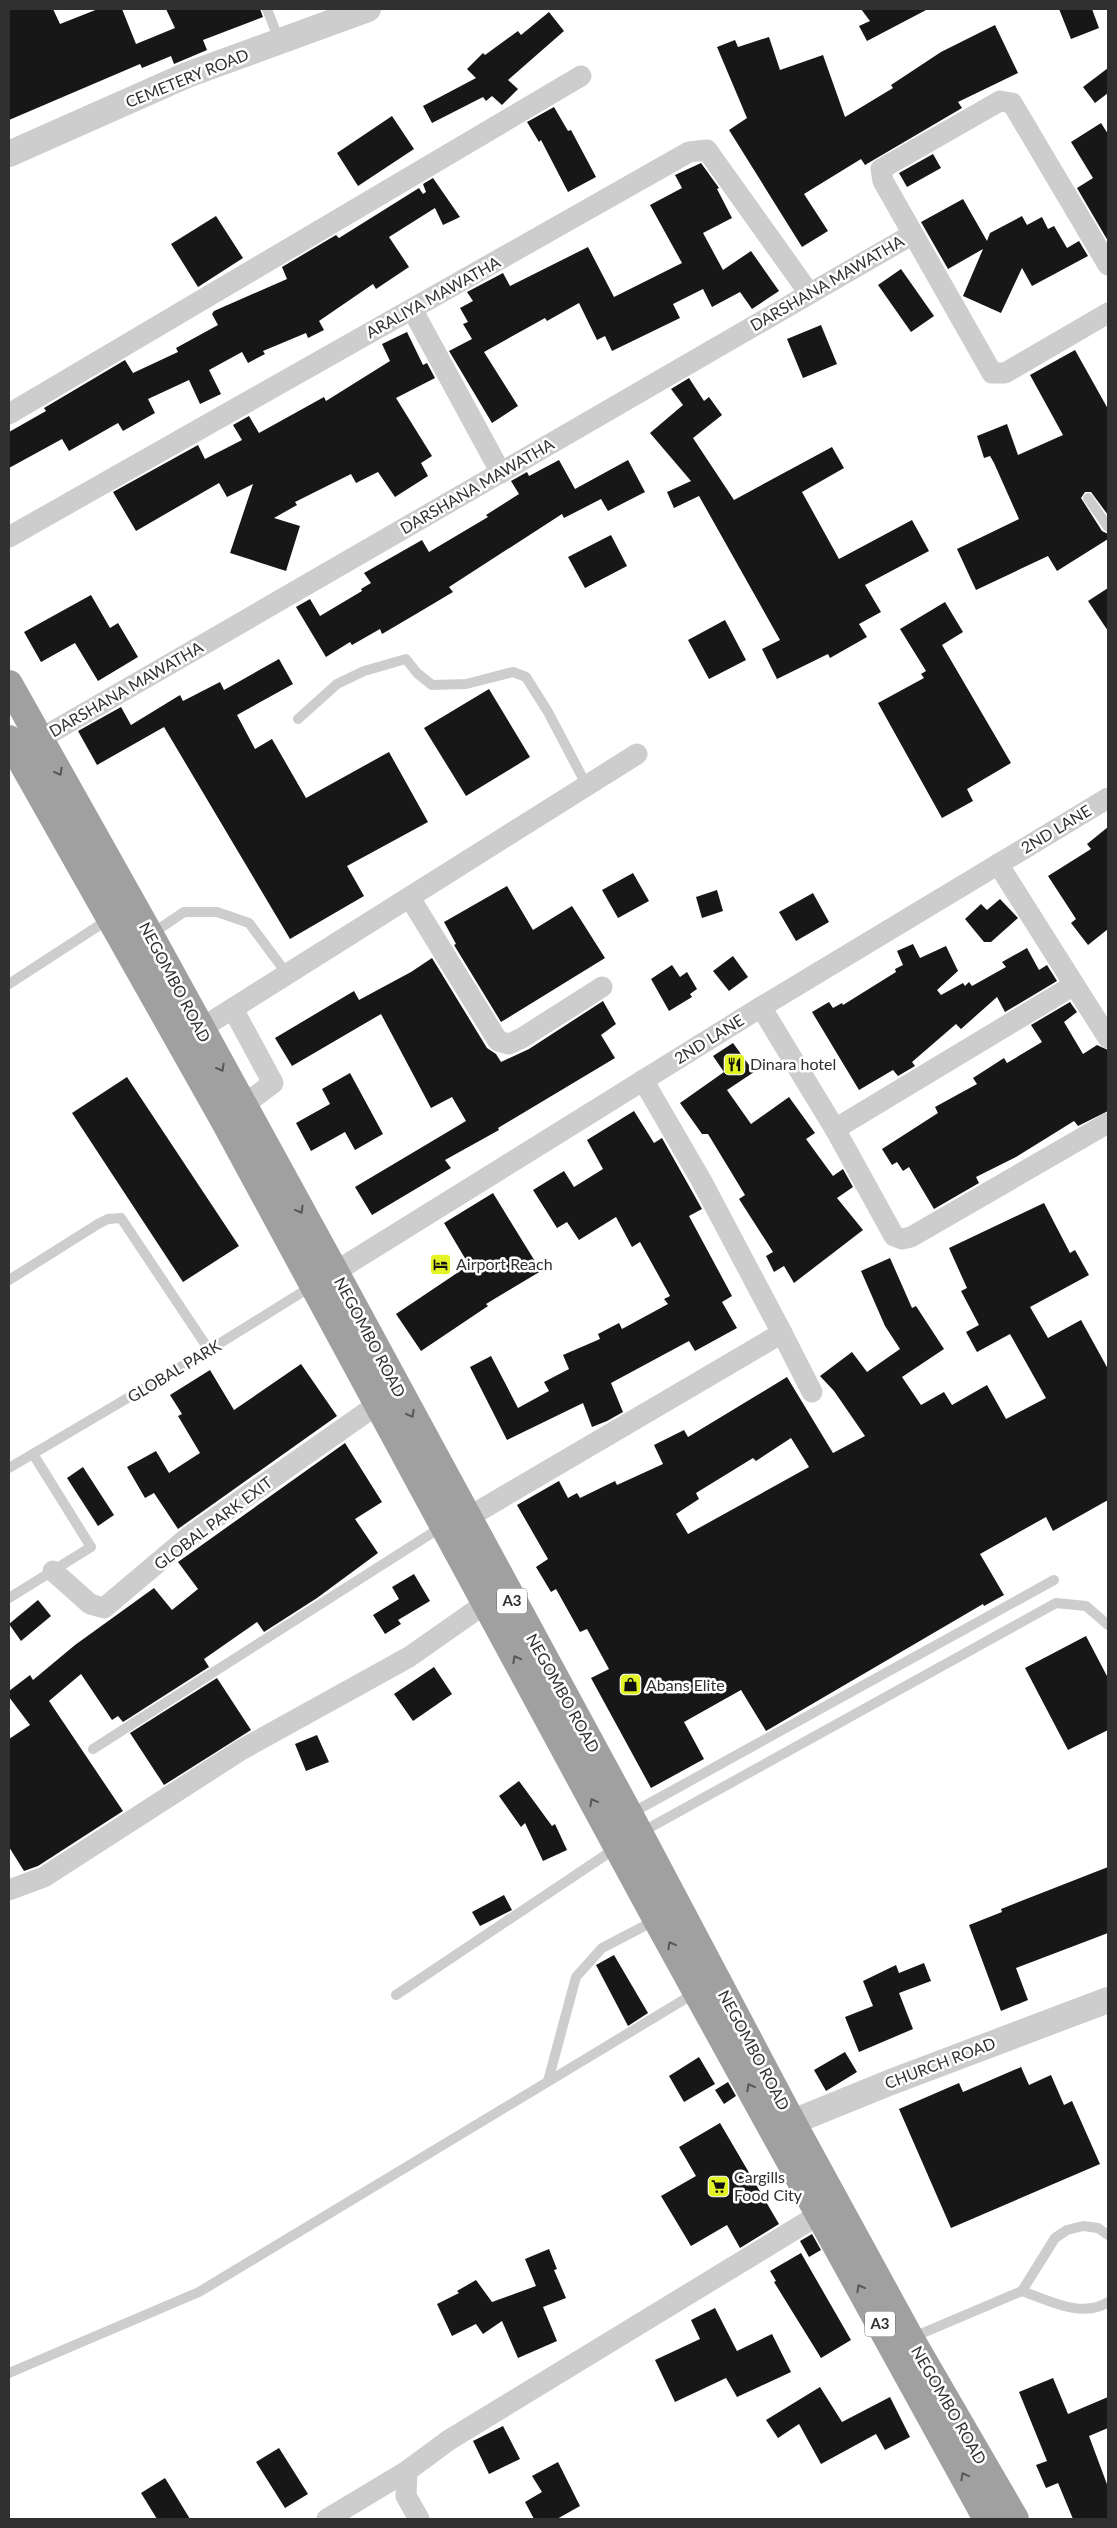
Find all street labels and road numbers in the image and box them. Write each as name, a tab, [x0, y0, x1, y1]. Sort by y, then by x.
street label: CEMETERY ROAD	[122, 44, 251, 111]
street label: DARSHANA MAWATHA	[747, 231, 907, 334]
street label: ARALIYA MAWATHA	[362, 252, 503, 341]
street label: DARSHANA MAWATHA	[397, 434, 557, 537]
street label: DARSHANA MAWATHA	[46, 637, 206, 740]
street label: 2ND LANE	[1017, 800, 1094, 857]
street label: NEGOMBO ROAD	[136, 918, 215, 1045]
street label: 2ND LANE	[671, 1010, 747, 1067]
street label: NEGOMBO ROAD	[331, 1273, 410, 1400]
street label: GLOBAL PARK	[124, 1335, 224, 1406]
street label: GLOBAL PARK EXIT	[150, 1472, 276, 1573]
road number: A3	[497, 1588, 527, 1614]
street label: NEGOMBO ROAD	[523, 1630, 604, 1756]
street label: NEGOMBO ROAD	[715, 1986, 794, 2113]
street label: CHURCH ROAD	[882, 2033, 998, 2092]
road number: A3	[865, 2312, 895, 2336]
street label: NEGOMBO ROAD	[908, 2342, 991, 2467]

